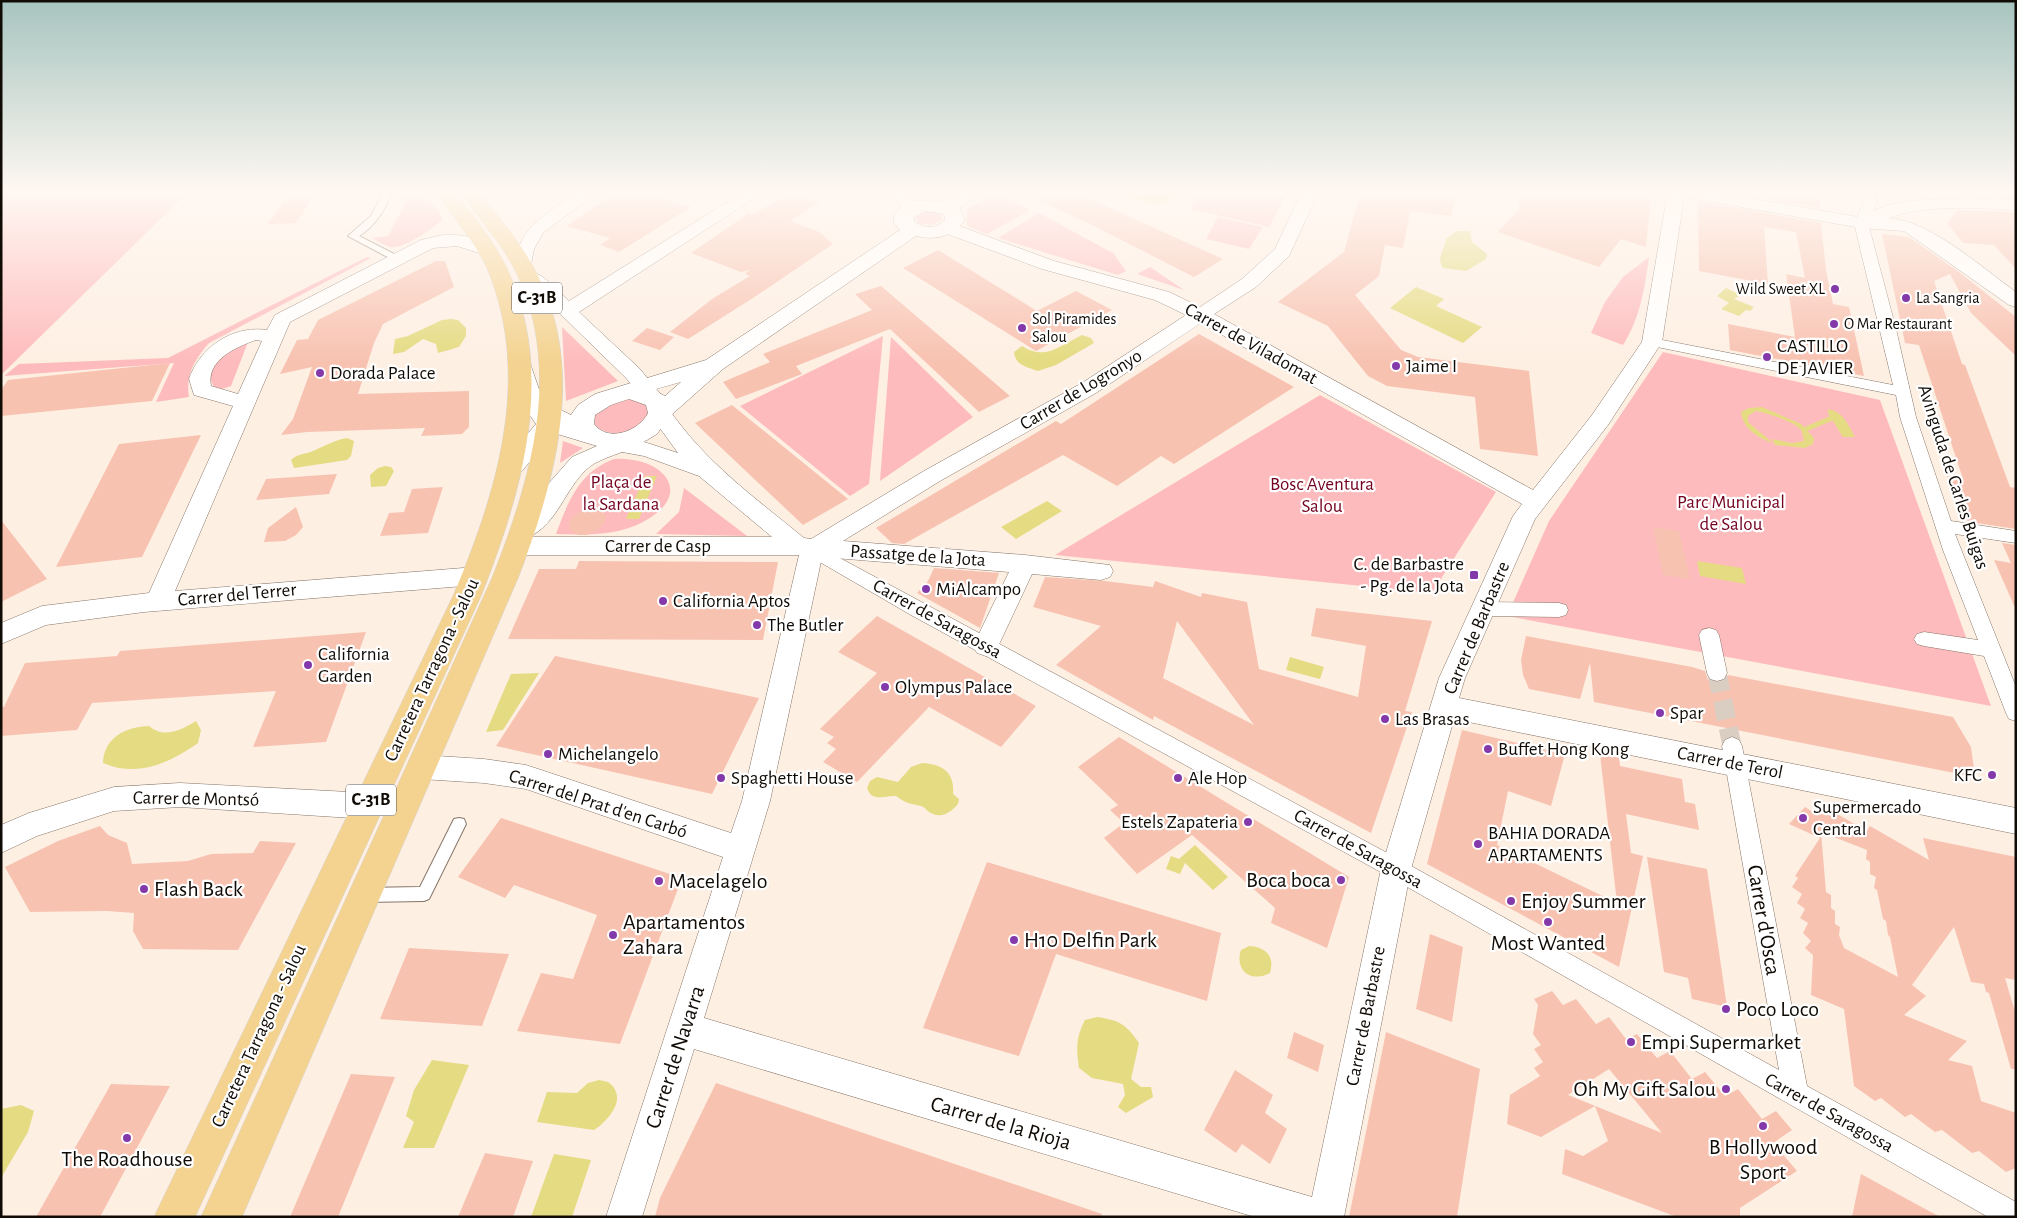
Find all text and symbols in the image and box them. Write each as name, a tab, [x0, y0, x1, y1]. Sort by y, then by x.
place label: Wild Sweet XL	[1736, 281, 1825, 297]
road number: C-31B	[512, 282, 562, 314]
marker: Wild Sweet XL	[1829, 283, 1841, 295]
place label: La Sangria	[1916, 290, 1980, 306]
marker: La Sangria	[1900, 292, 1912, 304]
street label: Carrer de Viladomat	[1182, 300, 1320, 388]
place label: Sol Piramides Salou	[1032, 311, 1116, 345]
place label: O Mar Restaurant	[1844, 316, 1952, 332]
marker: O Mar Restaurant	[1828, 318, 1840, 330]
marker: Sol Piramides Salou	[1016, 322, 1028, 334]
place label: CASTILLO DE JAVIER	[1777, 337, 1854, 378]
street label: Carrer de Logronyo	[1017, 346, 1145, 434]
marker: CASTILLO DE JAVIER	[1761, 351, 1773, 363]
place label: Jaime I	[1406, 357, 1457, 376]
marker: Jaime I	[1390, 360, 1402, 372]
place label: Dorada Palace	[330, 364, 436, 383]
marker: Dorada Palace	[314, 367, 326, 379]
street label: Avinguda de Carles Buïgas	[1914, 382, 1992, 572]
park label: Plaça de la Sardana	[583, 473, 660, 514]
park label: Bosc Aventura Salou	[1270, 475, 1374, 516]
park label: Parc Municipal de Salou	[1677, 493, 1785, 534]
street label: Carrer de Casp	[605, 537, 711, 556]
street label: Passatge de la Jota	[850, 542, 987, 570]
place label: C. de Barbastre - Pg. de la Jota	[1353, 555, 1464, 596]
street label: Carrer de Barbastre	[1441, 559, 1513, 697]
marker: C. de Barbastre - Pg. de la Jota	[1468, 569, 1480, 581]
street label: Carretera Tarragona - Salou	[381, 575, 483, 764]
street label: Carrer de Saragossa	[870, 576, 1005, 662]
street label: Carrer del Terrer	[177, 580, 297, 610]
place label: MiAlcampo	[936, 580, 1021, 599]
marker: MiAlcampo	[920, 583, 932, 595]
place label: California Aptos	[673, 592, 790, 611]
marker: California Aptos	[657, 595, 669, 607]
place label: The Butler	[767, 616, 843, 635]
marker: The Butler	[751, 619, 763, 631]
place label: California Garden	[318, 645, 390, 686]
marker: California Garden	[302, 659, 314, 671]
place label: Olympus Palace	[895, 678, 1012, 697]
marker: Olympus Palace	[879, 681, 891, 693]
place label: Spar	[1670, 704, 1703, 723]
marker: Spar	[1654, 707, 1666, 719]
place label: Las Brasas	[1395, 710, 1469, 729]
marker: Las Brasas	[1379, 713, 1391, 725]
place label: Buffet Hong Kong	[1498, 740, 1630, 759]
marker: Buffet Hong Kong	[1482, 743, 1494, 755]
street label: Carrer de Terol	[1675, 743, 1785, 783]
place label: Michelangelo	[558, 745, 659, 764]
marker: Michelangelo	[542, 748, 554, 760]
street label: Carrer del Prat d'en Carbó	[506, 766, 690, 842]
place label: KFC	[1953, 766, 1982, 785]
place label: Spaghetti House	[731, 769, 854, 788]
place label: Ale Hop	[1188, 769, 1247, 788]
marker: KFC	[1986, 769, 1998, 781]
marker: Spaghetti House	[715, 772, 727, 784]
marker: Ale Hop	[1172, 772, 1184, 784]
road number: C-31B	[346, 784, 396, 816]
street label: Carrer de Montsó	[133, 788, 259, 810]
place label: Supermercado Central	[1813, 798, 1921, 839]
street label: Carrer de Saragossa	[1291, 806, 1426, 892]
marker: Supermercado Central	[1797, 812, 1809, 824]
place label: Estels Zapateria	[1121, 813, 1238, 832]
marker: Estels Zapateria	[1242, 816, 1254, 828]
place label: BAHIA DORADA APARTAMENTS	[1488, 824, 1610, 865]
marker: BAHIA DORADA APARTAMENTS	[1472, 838, 1484, 850]
street label: Carrer d'Osca	[1743, 863, 1785, 977]
place label: Boca boca	[1246, 869, 1331, 891]
place label: Macelagelo	[669, 870, 768, 892]
marker: Boca boca	[1335, 874, 1347, 886]
marker: Macelagelo	[653, 875, 665, 887]
place label: Flash Back	[154, 878, 243, 900]
marker: Flash Back	[138, 883, 150, 895]
place label: Enjoy Summer	[1521, 890, 1646, 912]
marker: Enjoy Summer	[1505, 895, 1517, 907]
place label: Apartamentos Zahara	[623, 911, 745, 958]
marker: Most Wanted	[1542, 916, 1554, 928]
marker: Apartamentos Zahara	[607, 929, 619, 941]
place label: H10 Delfin Park	[1024, 929, 1157, 951]
place label: Most Wanted	[1491, 932, 1605, 954]
marker: H10 Delfin Park	[1008, 934, 1020, 946]
street label: Carretera Tarragona - Salou	[208, 941, 310, 1130]
street label: Carrer de Barbastre	[1343, 945, 1389, 1087]
street label: Carrer de Navarra	[641, 983, 709, 1131]
place label: Poco Loco	[1736, 998, 1819, 1020]
marker: Poco Loco	[1720, 1003, 1732, 1015]
place label: Empi Supermarket	[1641, 1031, 1801, 1053]
marker: Empi Supermarket	[1625, 1036, 1637, 1048]
street label: Carrer de Saragossa	[1762, 1070, 1897, 1156]
place label: Oh My Gift Salou	[1573, 1078, 1716, 1100]
marker: Oh My Gift Salou	[1720, 1083, 1732, 1095]
street label: Carrer de la Rioja	[928, 1092, 1074, 1154]
marker: B Hollywood Sport	[1757, 1120, 1769, 1132]
marker: The Roadhouse	[121, 1132, 133, 1144]
place label: B Hollywood Sport	[1709, 1136, 1817, 1183]
place label: The Roadhouse	[61, 1148, 193, 1170]

